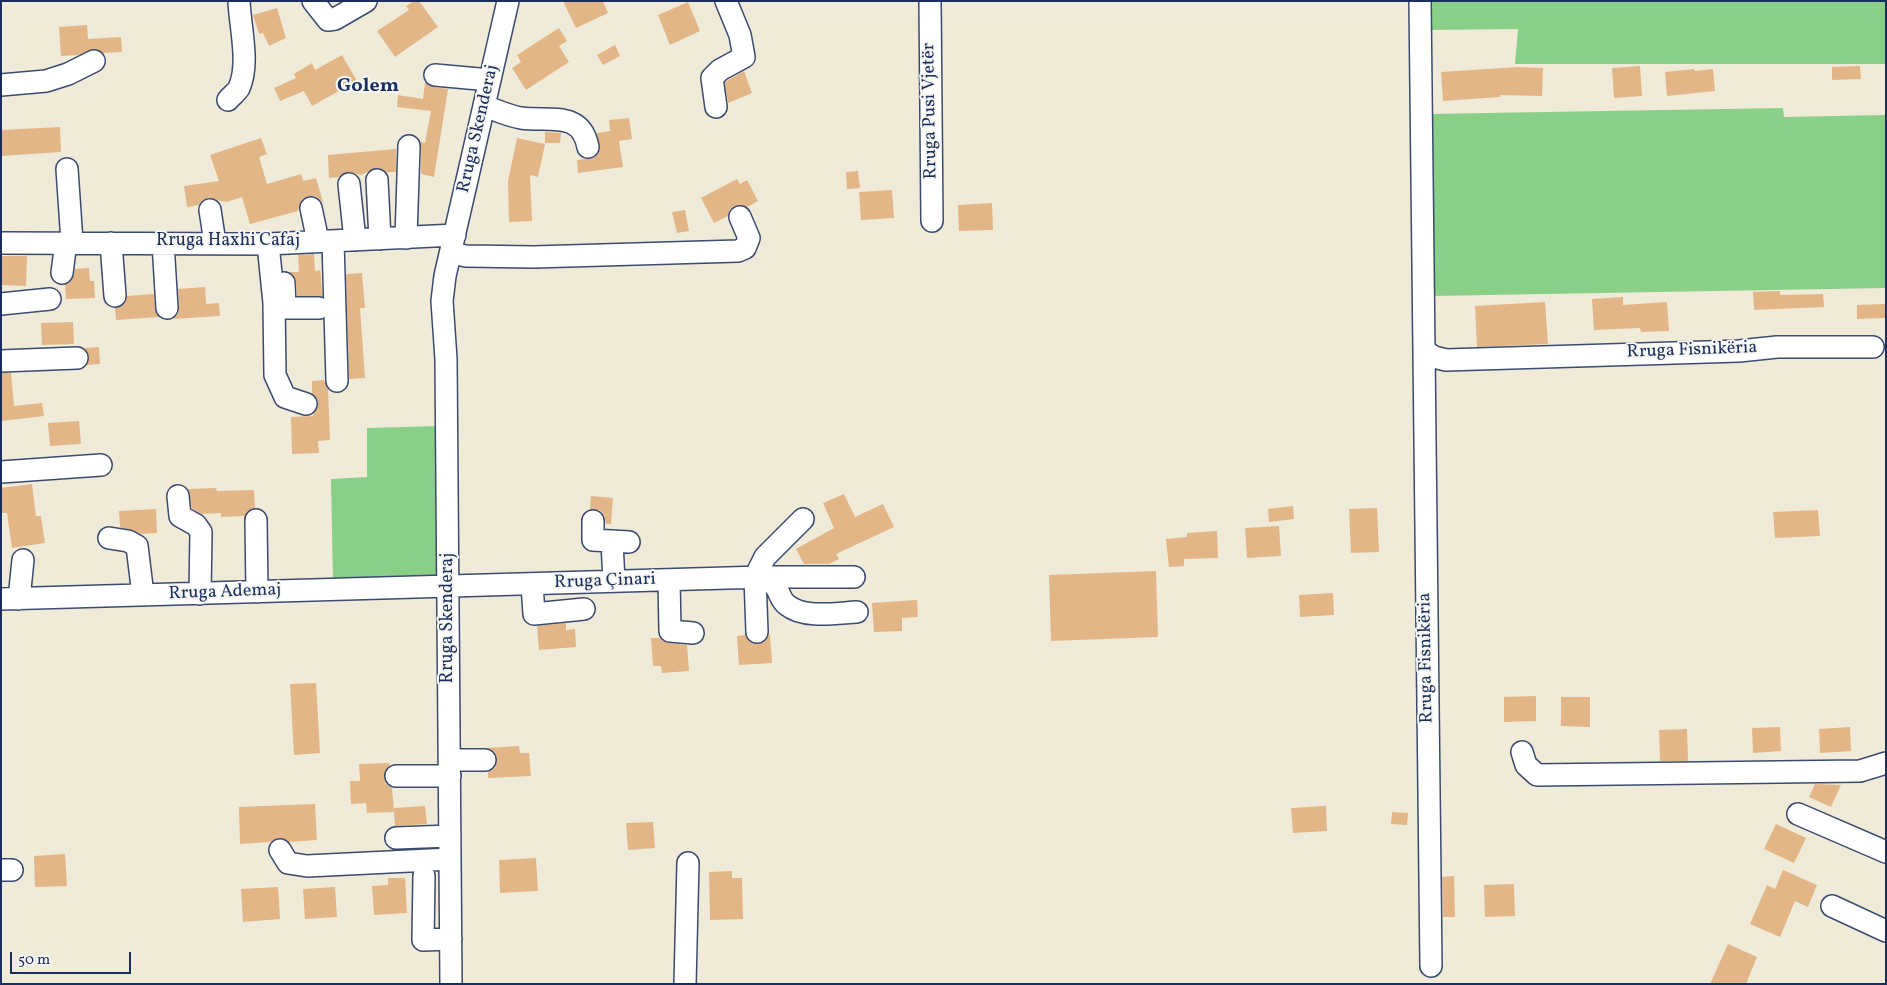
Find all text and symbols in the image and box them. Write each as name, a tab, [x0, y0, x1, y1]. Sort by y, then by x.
street label: Rruga Pusi Vjetër	[919, 43, 943, 179]
street label: Rruga Skenderaj	[454, 63, 504, 195]
district label: Golem	[337, 75, 399, 99]
street label: Rruga Haxhi Cafaj	[156, 231, 300, 253]
street label: Rruga Fisnikëria	[1626, 338, 1758, 364]
street label: Rruga Skenderaj	[438, 553, 460, 683]
street label: Rruga Çinari	[554, 569, 656, 595]
street label: Rruga Ademaj	[168, 580, 282, 606]
street label: Rruga Fisnikëria	[1415, 593, 1439, 723]
scale bar	[12, 942, 134, 974]
text: 50 m	[18, 950, 50, 971]

